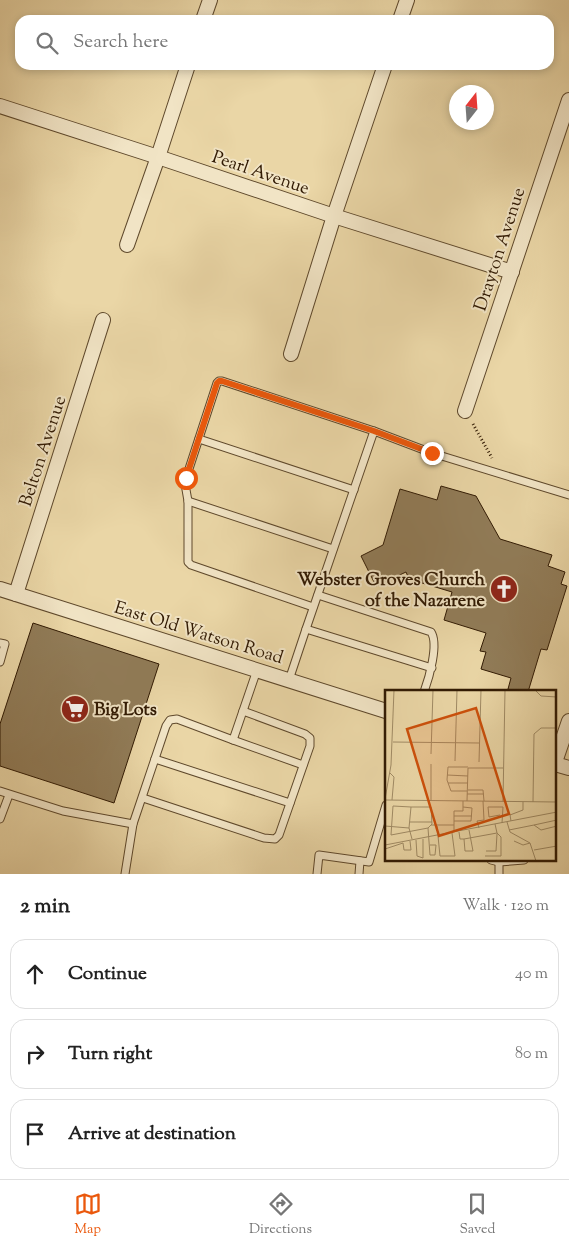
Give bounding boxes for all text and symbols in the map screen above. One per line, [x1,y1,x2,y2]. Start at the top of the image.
search box [15,15,554,70]
icon: search [33,29,61,57]
text: Search here [73,29,168,56]
north arrow [449,85,494,130]
street label: Pearl Avenue [208,145,313,203]
street label: Drayton Avenue [469,184,533,315]
street label: Belton Avenue [14,393,74,510]
route end [421,442,444,465]
route start [175,467,198,490]
place label: Webster Groves Church of the Nazarene [297,568,486,615]
church icon: Webster Groves Church of the Nazarene [489,574,519,604]
street label: East Old Watson Road [111,596,286,672]
inset map [385,690,556,862]
supermarket icon: Big Lots [60,694,90,724]
place label: Big Lots [94,698,157,724]
text: 2 min [20,892,70,922]
text: Walk · 120 m [463,895,549,918]
icon: ahead [21,960,49,988]
text: Continue [68,961,147,988]
text: 40 m [515,963,548,986]
icon: right [21,1040,49,1068]
text: Turn right [68,1041,152,1068]
text: 80 m [515,1043,548,1066]
icon: arrive [21,1120,49,1148]
text: Arrive at destination [68,1121,236,1148]
tab: Map [74,1190,102,1240]
tab: Directions [249,1190,312,1240]
tab: Saved [459,1190,495,1240]

